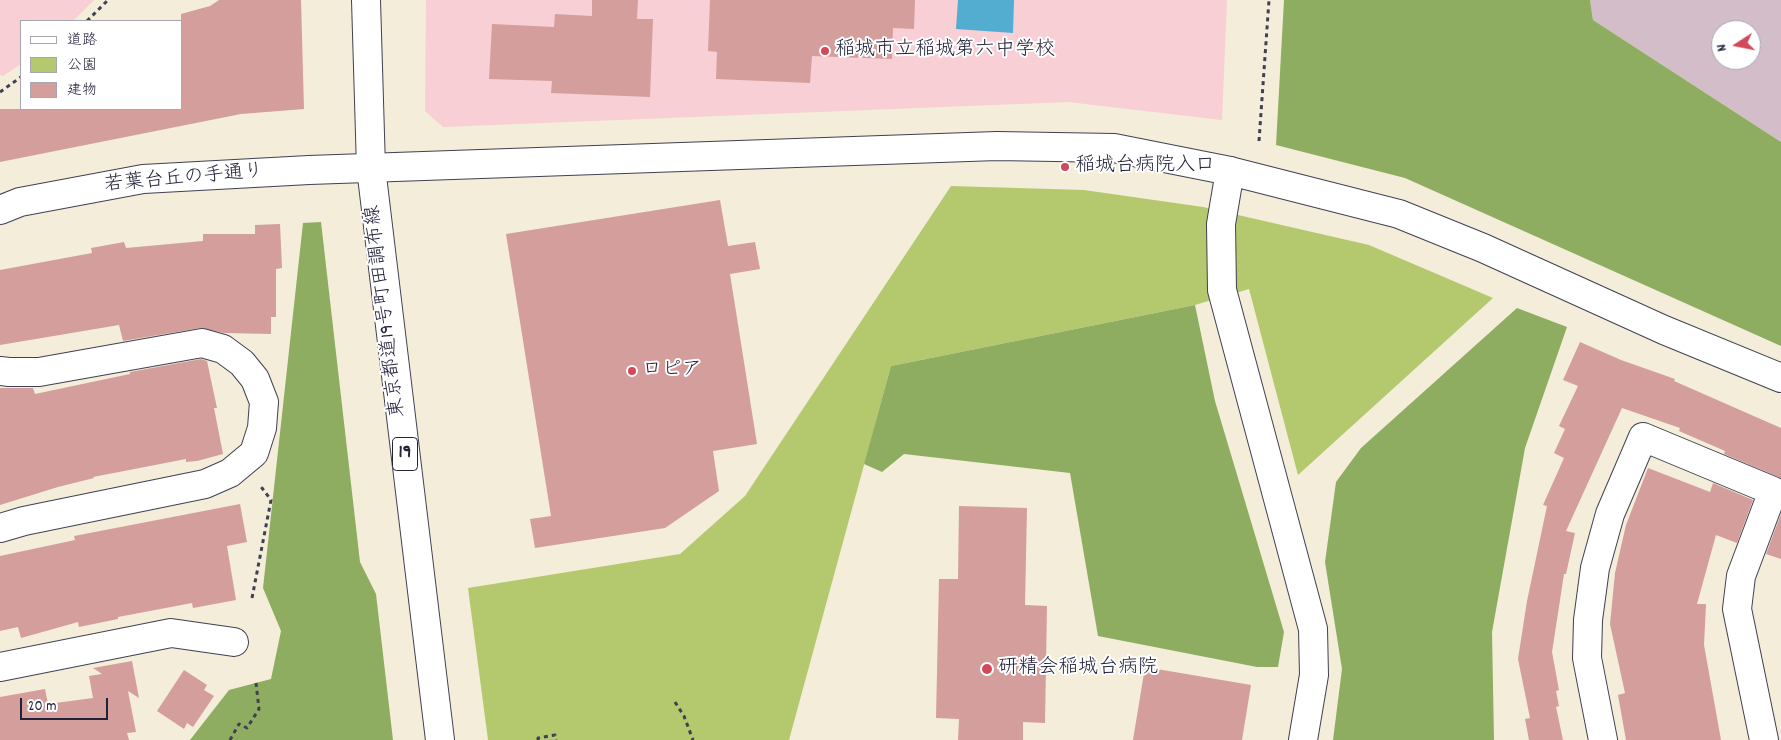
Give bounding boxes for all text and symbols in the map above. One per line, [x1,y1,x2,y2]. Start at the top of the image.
legend [20,20,182,110]
north arrow [1711,20,1761,70]
text: 道路 [67,30,97,52]
place label: 稲城市立稲城第六中学校 [835,39,1055,63]
text: N [1712,42,1733,53]
marker: 稲城市立稲城第六中学校 [819,45,831,57]
text: 公園 [67,55,97,77]
text: 建物 [67,80,97,102]
place label: 稲城台病院入口 [1075,155,1215,179]
street label: 若葉台丘の手通り [103,161,265,199]
marker: 稲城台病院入口 [1059,161,1071,173]
street label: 東京都道19号町田調布線 [362,204,412,418]
place label: ロピア [642,359,702,383]
marker: ロピア [626,365,638,377]
road number: 19 [392,438,418,470]
place label: 研精会稲城台病院 [998,657,1158,681]
marker: 研精会稲城台病院 [980,662,994,676]
scale bar [22,688,110,720]
text: 20 m [28,696,56,718]

